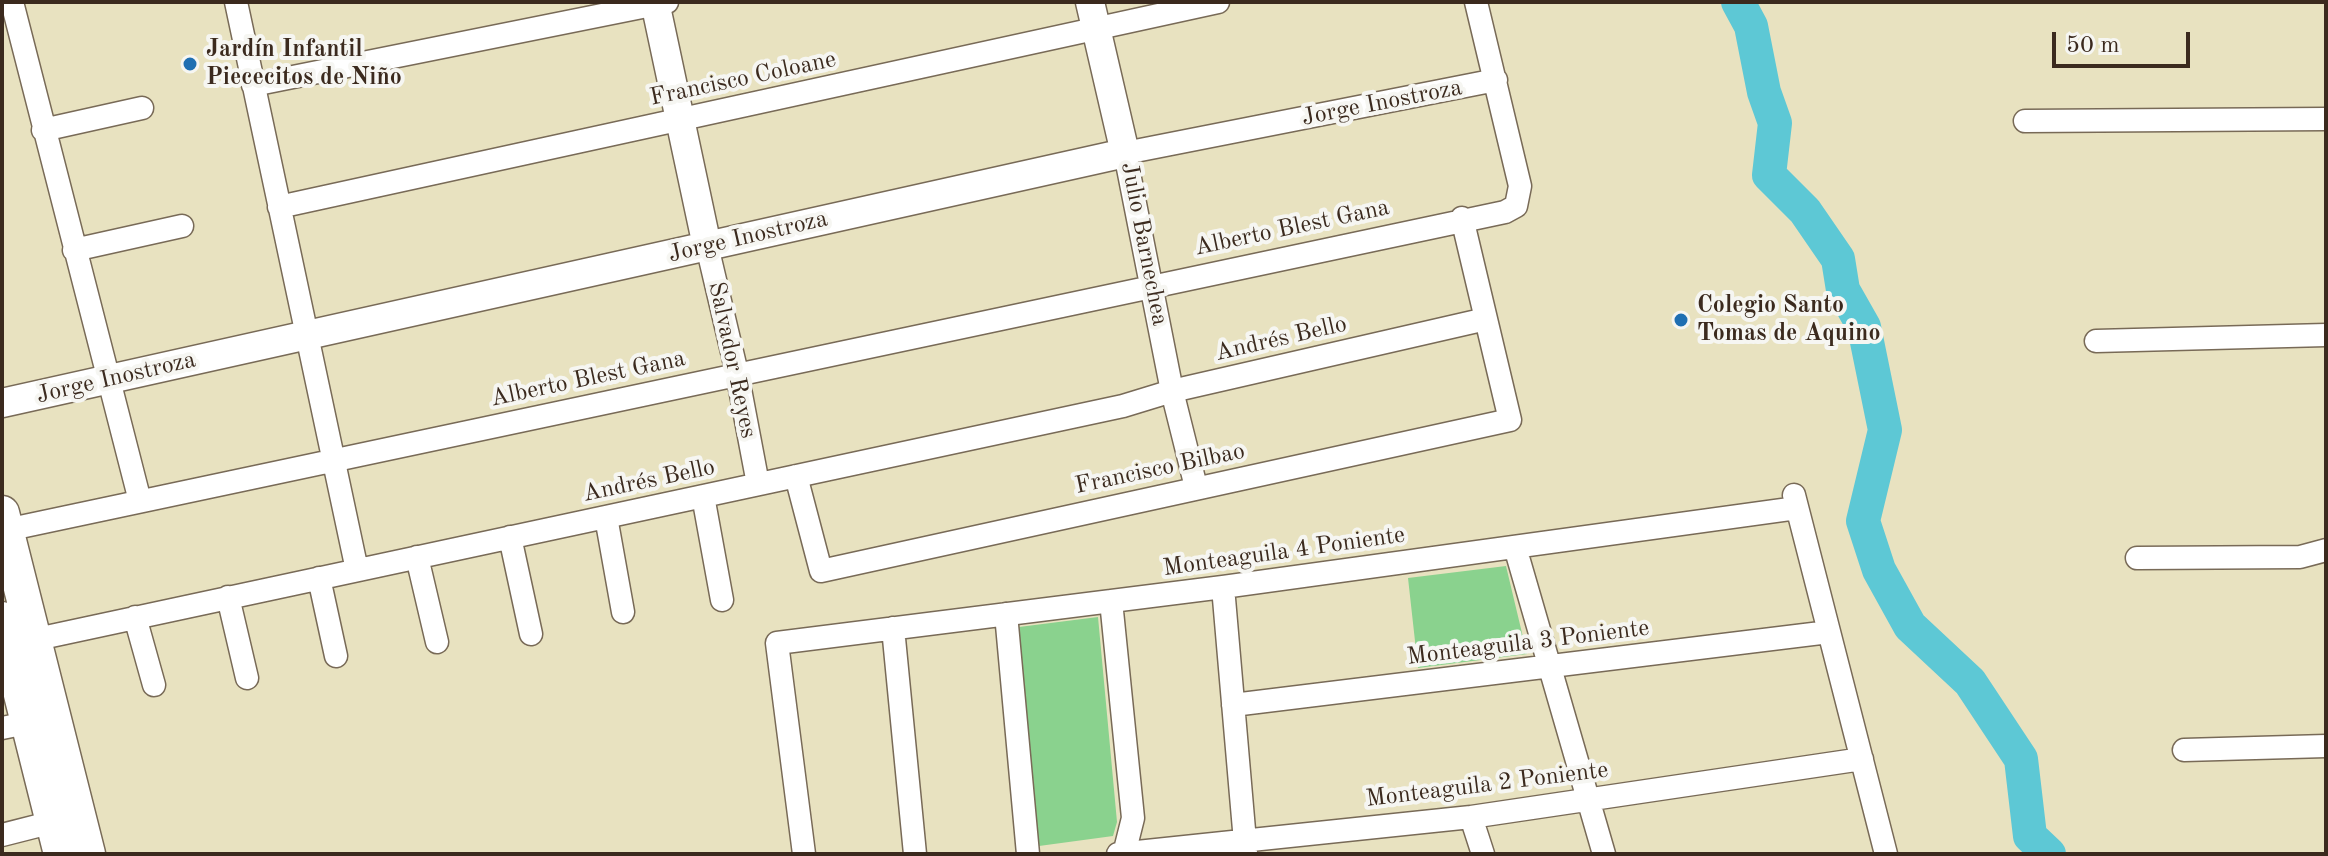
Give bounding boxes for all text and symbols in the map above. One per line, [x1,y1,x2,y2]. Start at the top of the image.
scale bar [2056,16,2194,66]
text: 50 m [2066,34,2120,58]
place label: Jardín Infantil Piececitos de Niño [206,36,402,92]
street label: Francisco Coloane [647,45,839,113]
marker: Jardín Infantil Piececitos de Niño [181,55,199,73]
street label: Jorge Inostroza [1299,73,1465,133]
street label: Julio Barnechea [1114,160,1174,328]
street label: Alberto Blest Gana [1192,193,1392,263]
street label: Jorge Inostroza [665,205,831,269]
street label: Salvador Reyes [701,279,763,441]
place label: Colegio Santo Tomas de Aquino [1697,292,1881,348]
street label: Andrés Bello [1212,310,1350,368]
marker: Colegio Santo Tomas de Aquino [1672,311,1690,329]
street label: Alberto Blest Gana [488,344,688,414]
street label: Jorge Inostroza [33,346,199,410]
street label: Francisco Bilbao [1072,437,1248,501]
street label: Andrés Bello [580,453,718,509]
street label: Monteaguila 4 Poniente [1161,521,1407,583]
street label: Monteaguila 3 Poniente [1405,614,1651,672]
street label: Monteaguila 2 Poniente [1364,756,1610,814]

